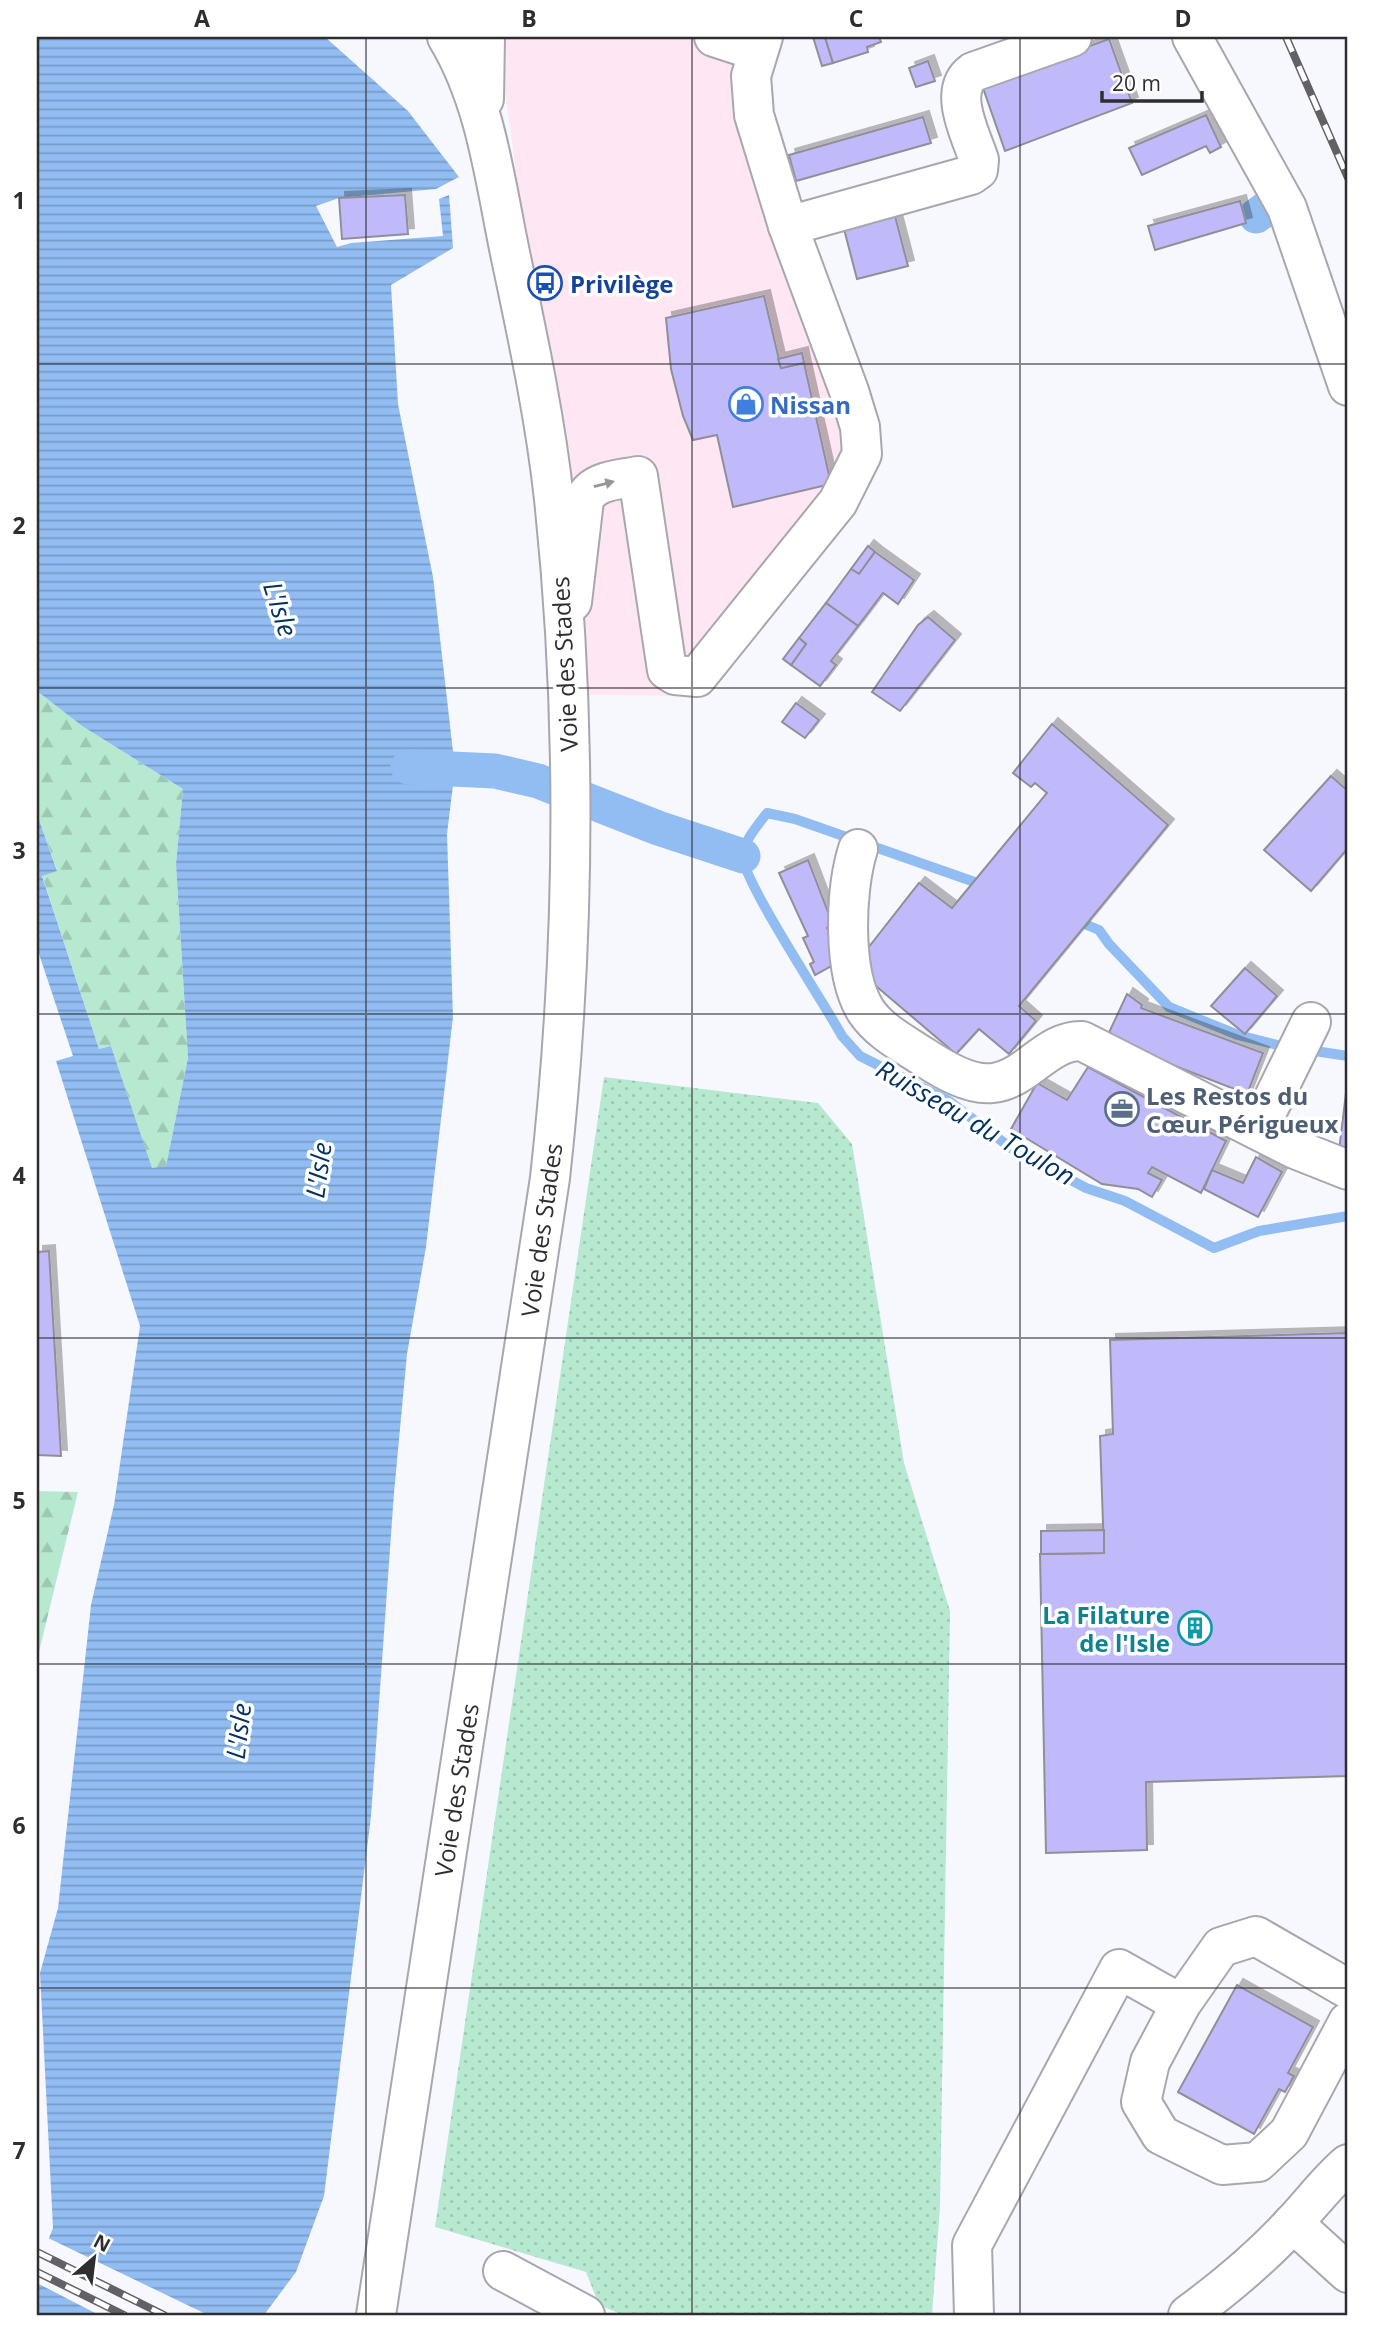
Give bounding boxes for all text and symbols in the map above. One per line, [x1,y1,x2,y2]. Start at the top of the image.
text: A [194,2,210,34]
text: B [521,2,537,34]
text: C [849,2,863,34]
text: D [1174,2,1192,34]
scale bar [1102,60,1201,104]
text: 20 m [1112,69,1161,97]
text: 1 [12,184,26,216]
bus stop icon: Privilège [526,264,564,302]
place label: Privilège [570,267,674,300]
shop icon: Nissan [727,385,765,423]
place label: Nissan [770,388,851,421]
one-way arrow [593,478,615,489]
text: 2 [12,509,26,541]
street label: Voie des Stades [543,576,585,752]
water label: L'Isle [255,577,307,641]
text: 3 [12,834,26,866]
water label: Ruisseau du Toulon [870,1050,1082,1194]
place label: Les Restos du Cœur Périgueux [1146,1079,1338,1140]
office icon: Les Restos du Cœur Périgueux [1103,1090,1141,1128]
water label: L'Isle [296,1140,340,1200]
street label: Voie des Stades [512,1141,570,1319]
text: 4 [12,1159,26,1191]
text: 5 [12,1484,26,1516]
place label: La Filature de l'Isle [1042,1598,1170,1659]
building icon: La Filature de l'Isle [1176,1609,1214,1647]
water label: L'Isle [217,1701,259,1761]
street label: Voie des Stades [426,1701,486,1879]
text: 6 [12,1809,26,1841]
text: 7 [12,2134,26,2166]
north arrow [60,2222,130,2292]
text: N [89,2228,115,2258]

